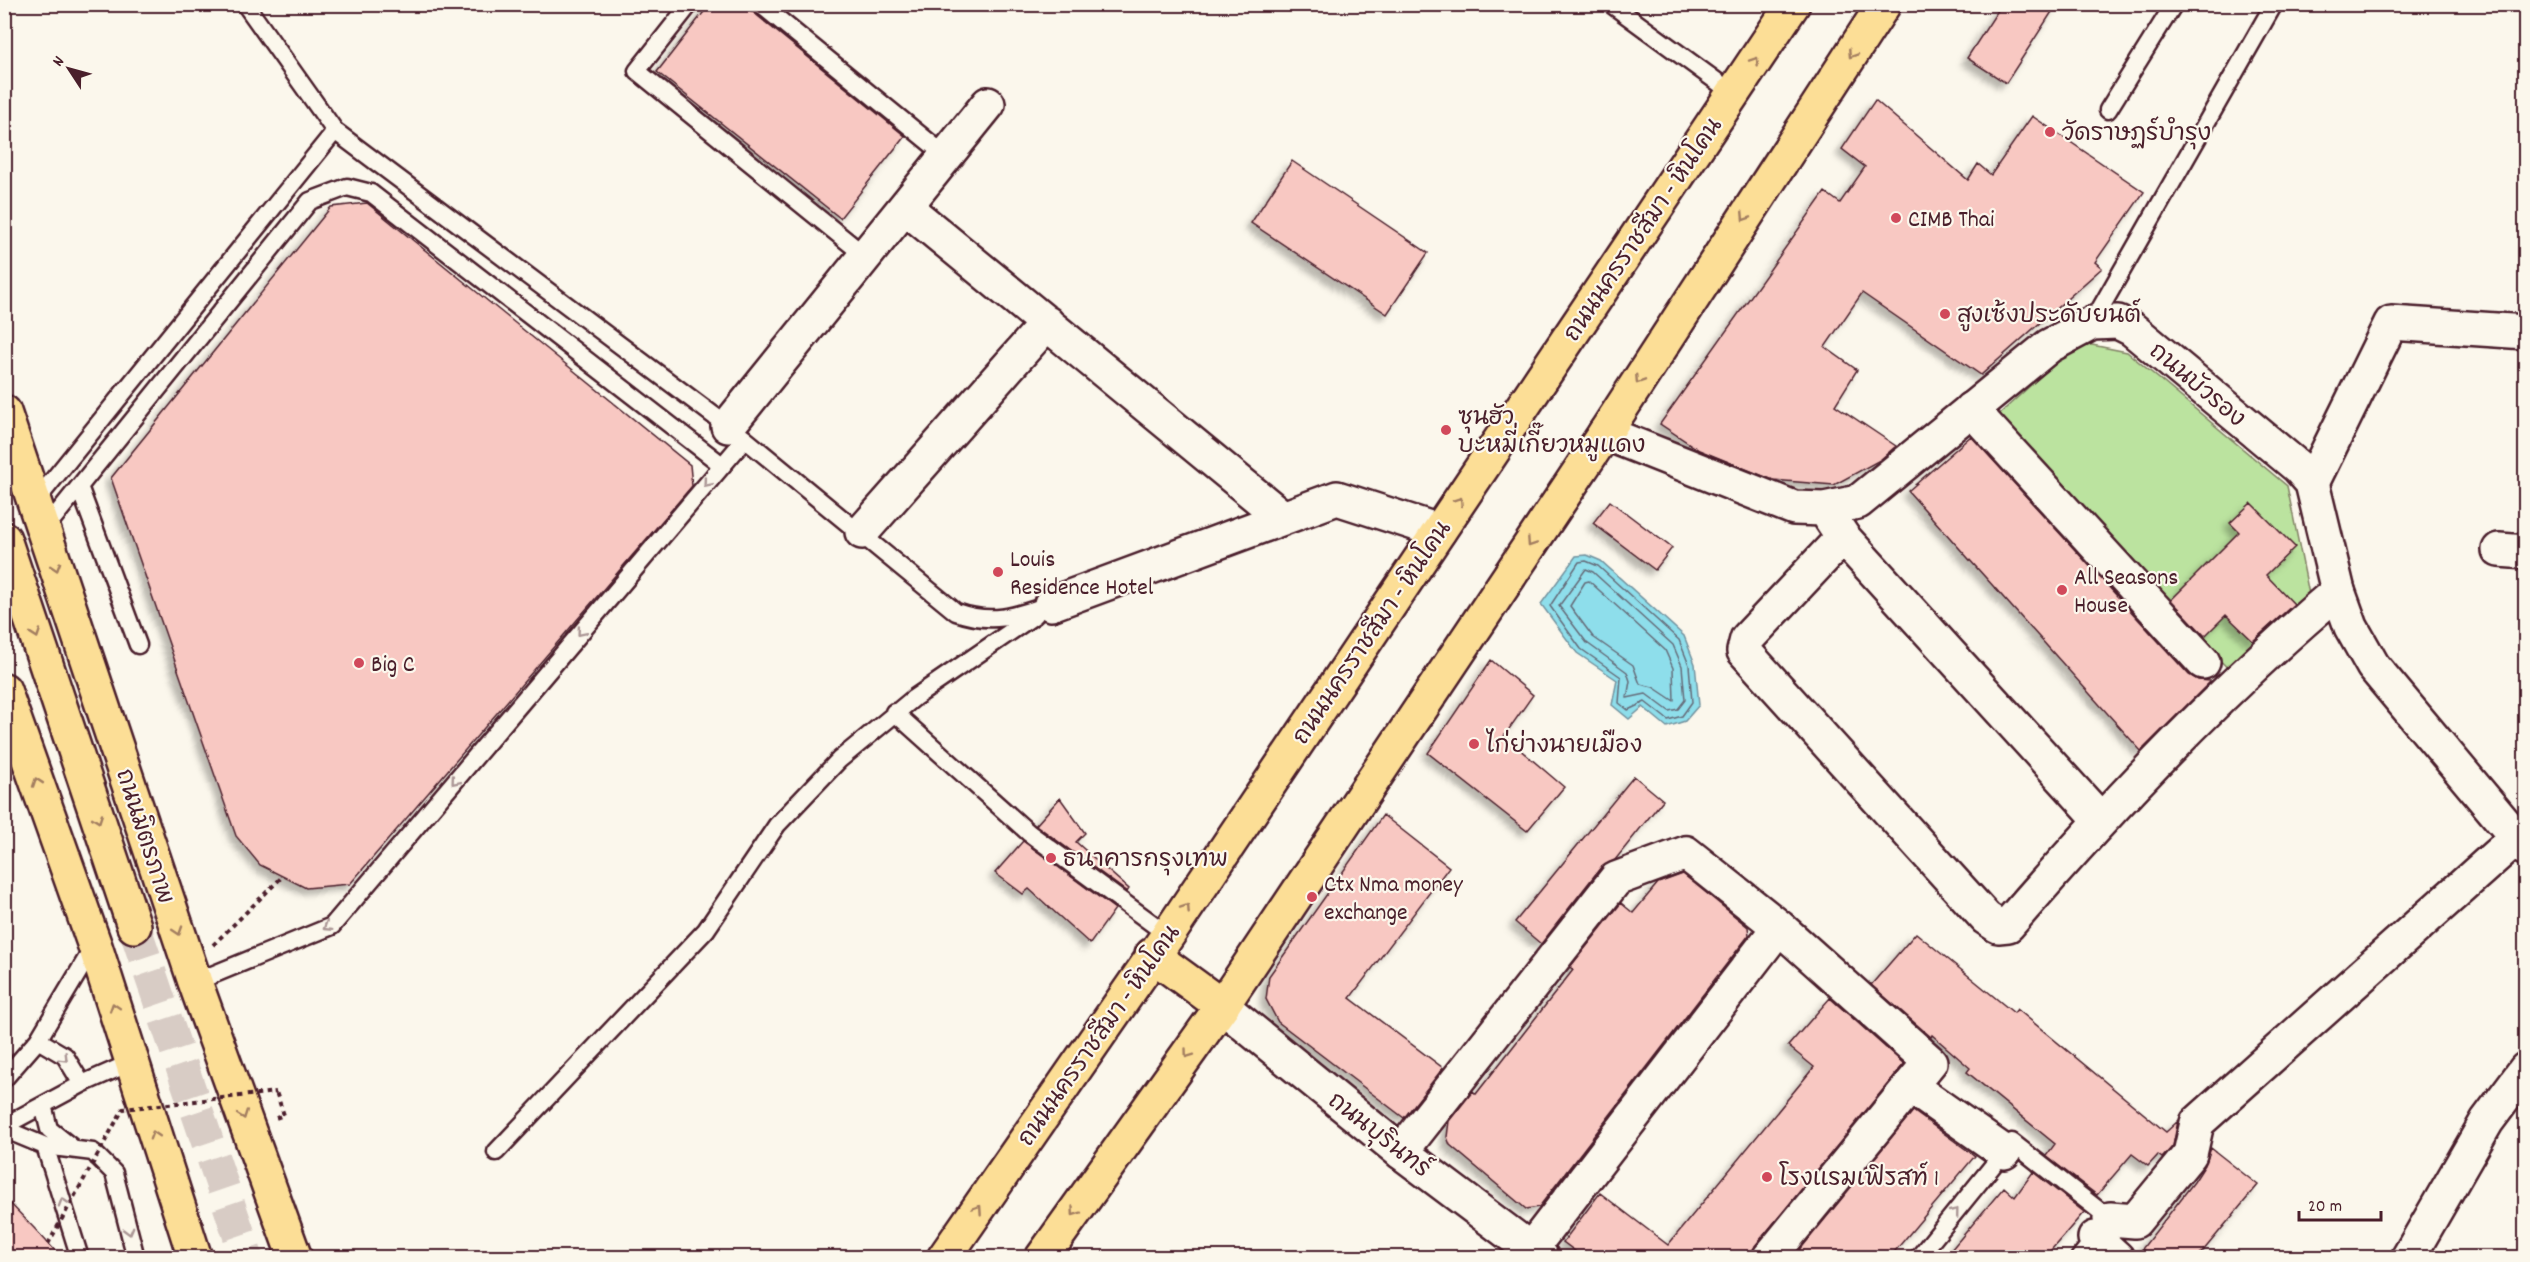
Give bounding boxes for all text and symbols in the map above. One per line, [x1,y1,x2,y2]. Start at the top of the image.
north arrow [39,39,99,99]
one-way arrow [1848,47,1859,58]
text: N [47,52,71,72]
one-way arrow [1748,57,1760,67]
street label: ถนนนครราชสีมา - หินโคน [1555,111,1732,349]
place label: วัดราษฏร์บำรุง [2062,116,2211,152]
marker: วัดราษฏร์บำรุง [2043,125,2057,139]
place label: CIMB Thai [1908,204,1994,238]
one-way arrow [1741,211,1753,221]
marker: CIMB Thai [1889,211,1903,225]
place label: สูงเซ้งประดับยนต์ [1957,298,2141,334]
marker: สูงเซ้งประดับยนต์ [1938,307,1952,321]
street label: ถนนบัวรอง [2140,336,2252,437]
one-way arrow [1635,373,1646,384]
place label: ซุนฮัว บะหมี่เกี๊ยวหมูแดง [1458,402,1645,464]
marker: ซุนฮัว บะหมี่เกี๊ยวหมูแดง [1439,423,1453,437]
one-way arrow [703,476,714,487]
one-way arrow [1451,497,1462,508]
street label: ถนนนครราชสีมา - หินโคน [1284,514,1461,752]
one-way arrow [1527,536,1538,547]
place label: Louis Residence Hotel [1010,544,1154,606]
one-way arrow [49,561,62,572]
place label: All Seasons House [2074,562,2178,624]
marker: Louis Residence Hotel [991,565,1005,579]
marker: All Seasons House [2055,583,2069,597]
one-way arrow [577,625,588,636]
one-way arrow [29,628,42,639]
place label: Big C [371,649,415,683]
marker: Big C [352,656,366,670]
place label: ไก่ย่างนายเมือง [1485,728,1642,764]
marker: ไก่ย่างนายเมือง [1467,737,1481,751]
street label: ถนนมิตรภาพ [105,765,181,909]
one-way arrow [451,774,462,785]
one-way arrow [32,778,45,788]
one-way arrow [91,813,104,824]
place label: ธนาคารกรุงเทพ [1063,844,1228,878]
marker: ธนาคารกรุงเทพ [1044,851,1058,865]
place label: Ctx Nma money exchange [1324,869,1464,931]
marker: Ctx Nma money exchange [1305,890,1319,904]
one-way arrow [1179,903,1190,914]
street label: ถนนนครราชสีมา - หินโคน [1009,918,1190,1154]
one-way arrow [323,920,333,932]
one-way arrow [171,925,183,936]
one-way arrow [109,1002,122,1013]
one-way arrow [1184,1047,1195,1058]
one-way arrow [57,1051,67,1062]
street label: ถนนบุรินทร์ [1320,1084,1438,1187]
one-way arrow [236,1109,248,1120]
one-way arrow [149,1130,161,1141]
place label: โรงแรมเฟิรสท์ 1 [1779,1161,1939,1197]
marker: โรงแรมเฟิรสท์ 1 [1760,1170,1774,1184]
scale bar [2299,1184,2382,1222]
text: 20 m [2308,1195,2342,1220]
one-way arrow [58,1197,70,1208]
one-way arrow [970,1205,981,1216]
one-way arrow [1071,1206,1082,1217]
one-way arrow [1948,1208,1959,1219]
one-way arrow [121,1225,134,1235]

